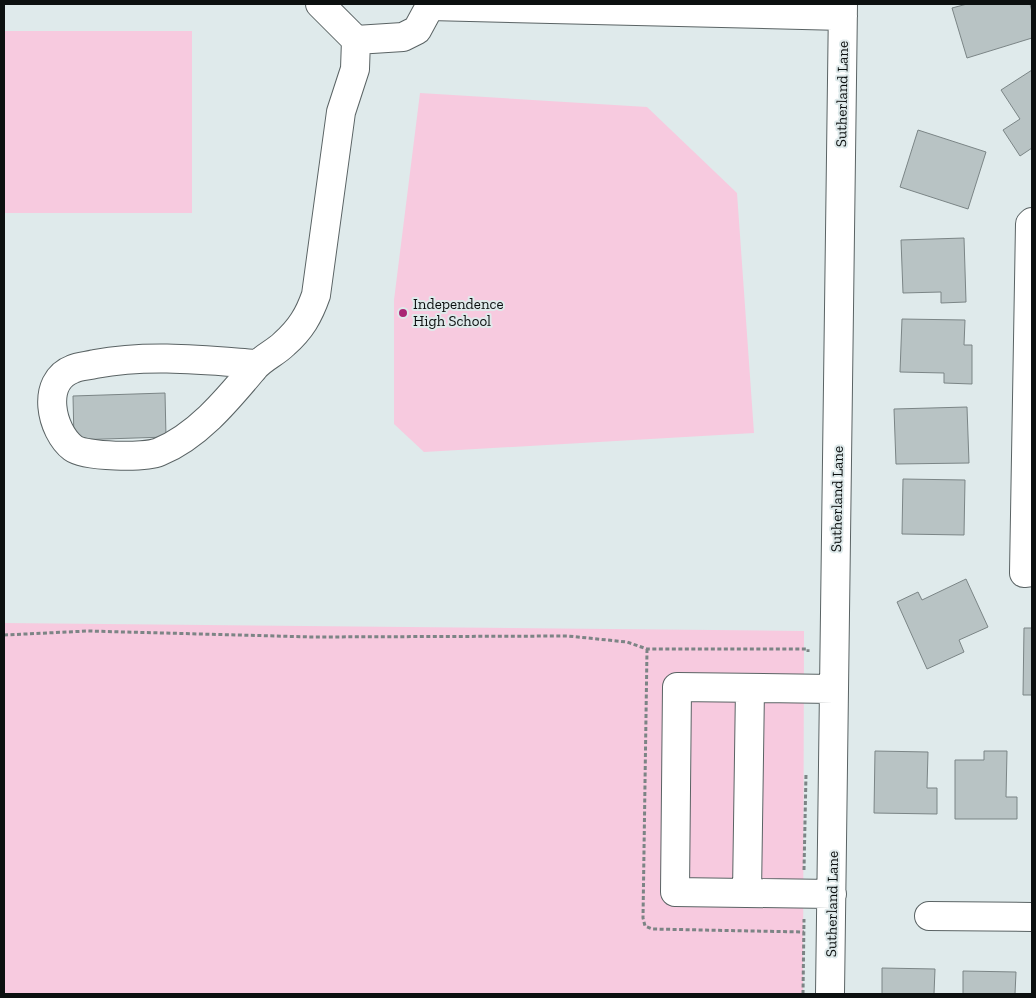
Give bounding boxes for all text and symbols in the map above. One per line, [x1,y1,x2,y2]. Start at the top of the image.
street label: Sutherland Lane [832,41,852,147]
place label: Independence High School [413,295,503,330]
marker: Independence High School [397,307,409,319]
street label: Sutherland Lane [827,446,847,552]
street label: Sutherland Lane [822,851,842,957]

